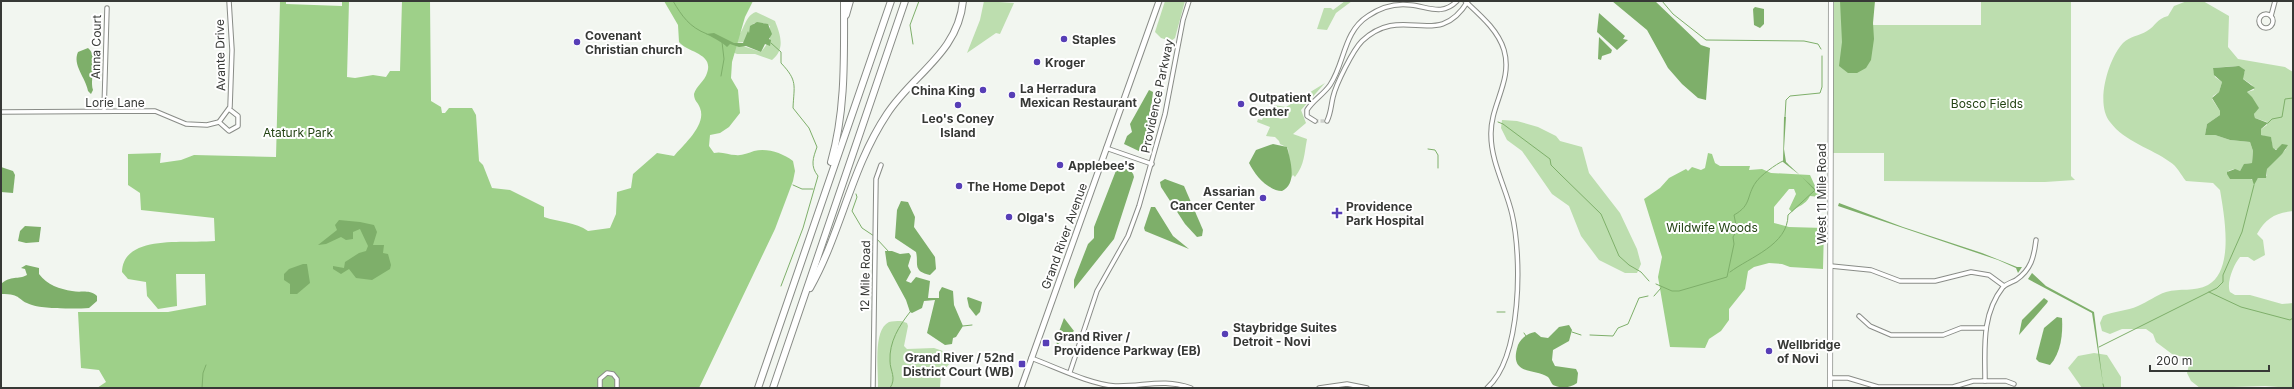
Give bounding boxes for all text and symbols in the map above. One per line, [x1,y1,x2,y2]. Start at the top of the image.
street label: Anna Court [88,15,104,79]
street label: Avante Drive [212,19,228,91]
place label: Covenant Christian church [585,28,682,57]
place label: Staples [1072,32,1116,47]
marker: Staples [1059,34,1069,44]
marker: Covenant Christian church [572,37,582,47]
street label: Providence Parkway [1138,37,1176,154]
place label: Kroger [1045,55,1085,70]
marker: Kroger [1032,57,1042,67]
place label: La Herradura Mexican Restaurant [1020,81,1137,110]
place label: China King [911,83,975,98]
marker: China King [978,85,988,95]
marker: La Herradura Mexican Restaurant [1007,90,1017,100]
place label: Outpatient Center [1249,90,1312,119]
street label: Lorie Lane [85,95,145,110]
park label: Bosco Fields [1951,96,2023,111]
marker: Outpatient Center [1236,99,1246,109]
marker: Leo's Coney Island [953,100,963,110]
place label: Leo's Coney Island [922,111,995,140]
park label: Ataturk Park [263,125,333,140]
street label: West 11 Mile Road [1814,144,1829,244]
place label: Applebee's [1068,158,1135,173]
marker: Applebee's [1055,160,1065,170]
place label: The Home Depot [967,179,1065,194]
marker: The Home Depot [954,181,964,191]
street label: Grand River Avenue [1038,181,1090,291]
place label: Assarian Cancer Center [1170,184,1255,213]
marker: Assarian Cancer Center [1258,193,1268,203]
place label: Providence Park Hospital [1346,199,1424,228]
marker: Providence Park Hospital [1331,207,1343,219]
place label: Olga's [1017,210,1055,225]
marker: Olga's [1004,212,1014,222]
park label: Wildwife Woods [1666,220,1758,235]
street label: 12 Mile Road [857,240,873,312]
place label: Staybridge Suites Detroit - Novi [1233,320,1337,349]
place label: Grand River / Providence Parkway (EB) [1054,329,1201,358]
marker: Staybridge Suites Detroit - Novi [1220,329,1230,339]
place label: Wellbridge of Novi [1777,337,1841,366]
marker: Grand River / Providence Parkway (EB) [1041,338,1051,348]
marker: Wellbridge of Novi [1764,346,1774,356]
scale bar [2150,347,2269,373]
place label: Grand River / 52nd District Court (WB) [903,350,1014,379]
text: 200 m [2156,353,2192,368]
marker: Grand River / 52nd District Court (WB) [1017,359,1027,369]

